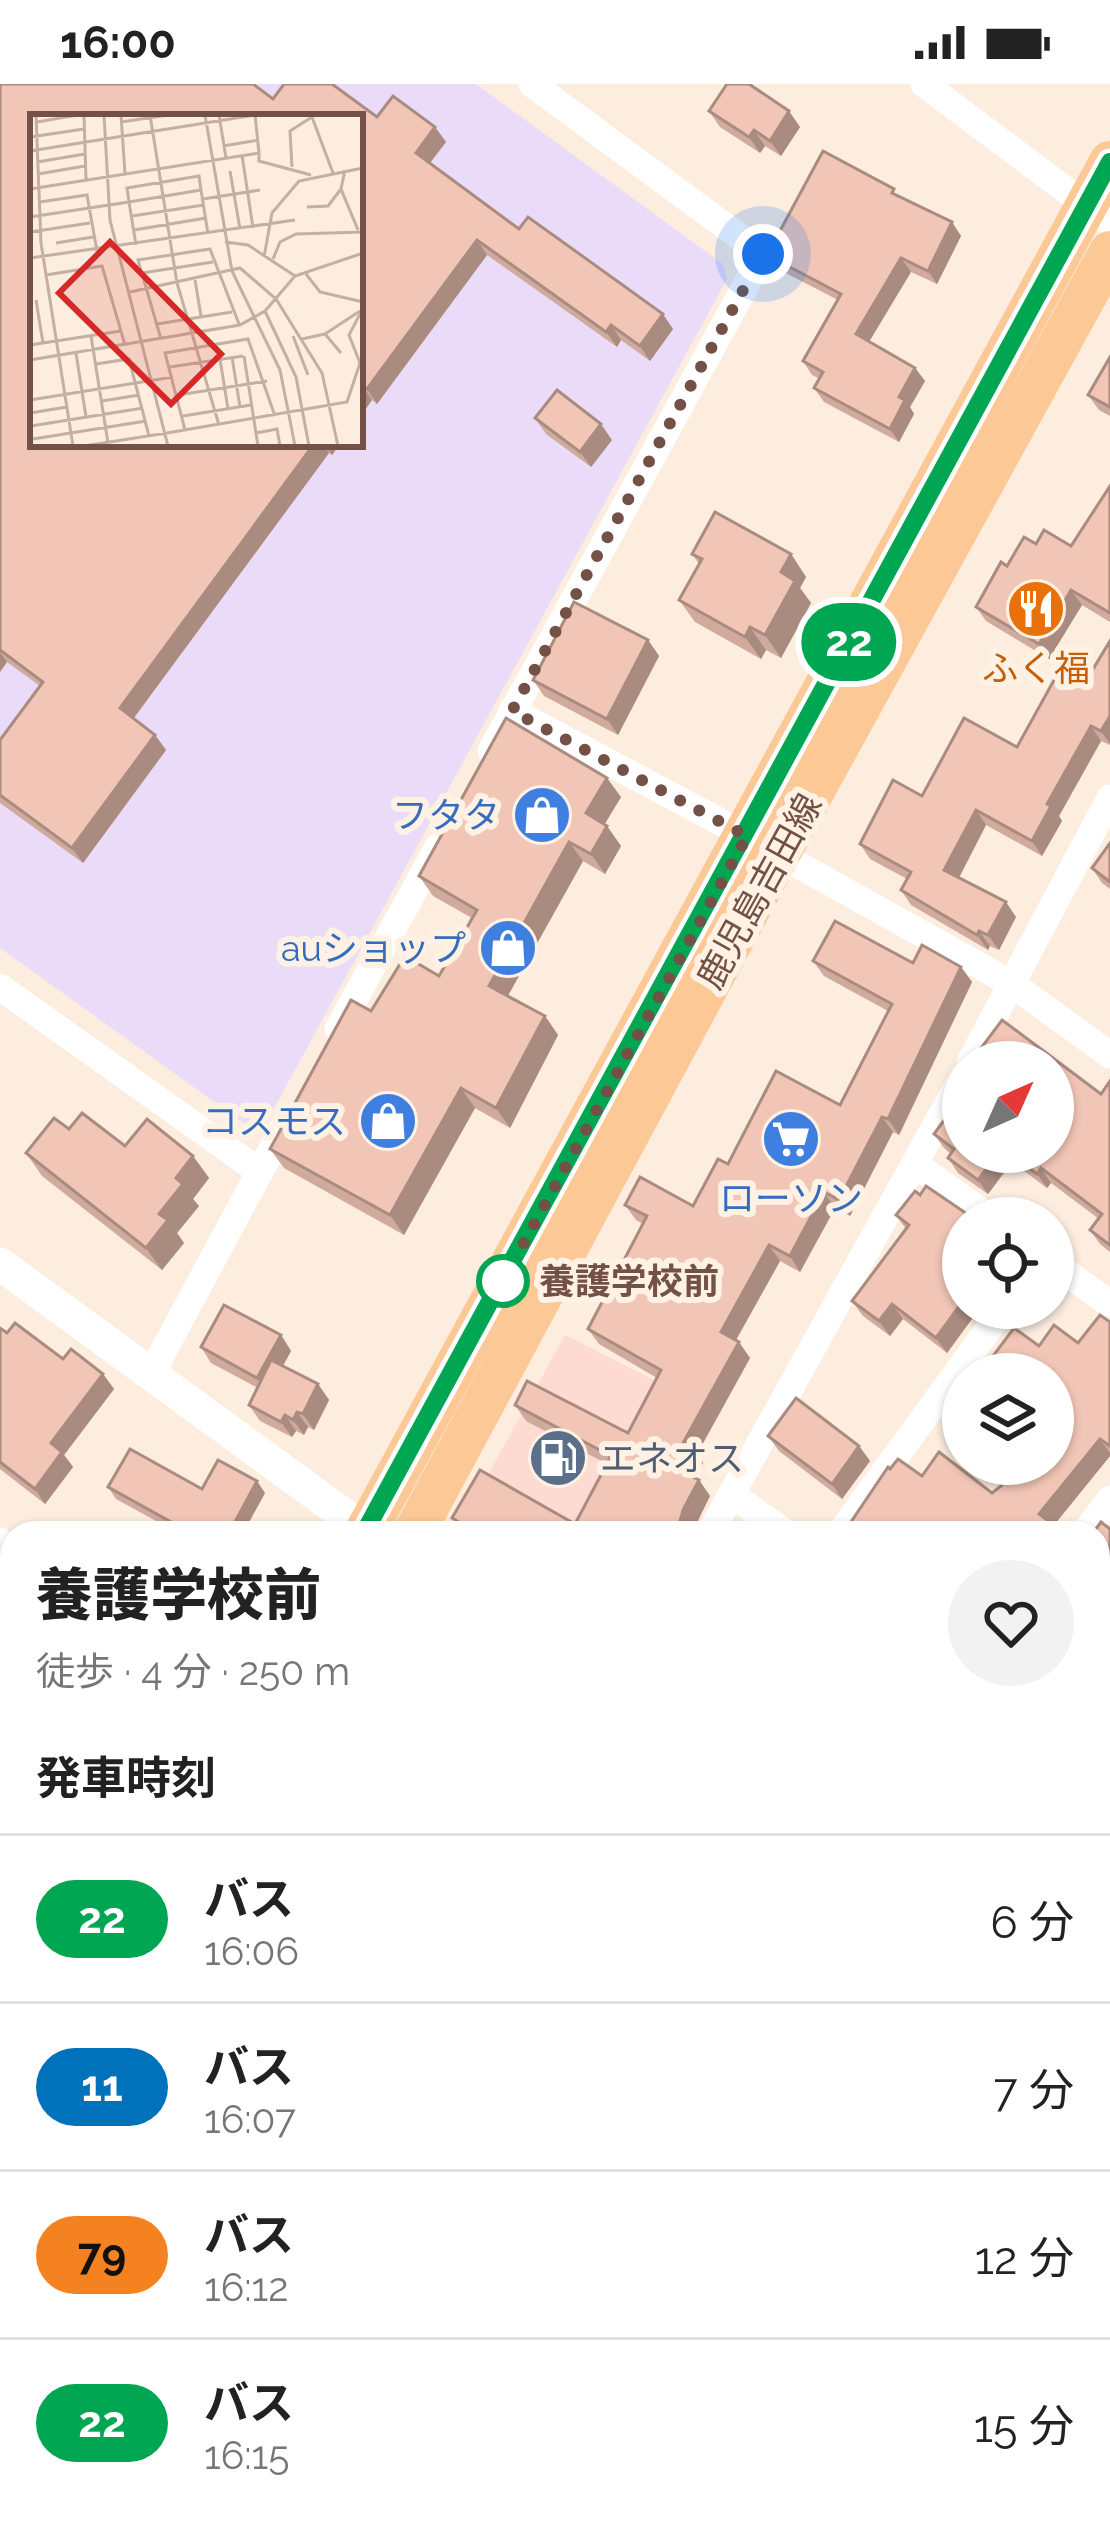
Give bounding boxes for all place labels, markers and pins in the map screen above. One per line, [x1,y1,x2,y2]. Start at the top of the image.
restaurant icon: ふく福 [1005,578,1067,640]
place label: ふく福 [982,647,1090,689]
shop icon: フタタ [511,784,573,846]
place label: フタタ [392,794,500,836]
shop icon: auショップ [477,917,539,979]
place label: auショップ [281,927,466,969]
shop icon: コスモス [357,1090,419,1152]
place label: コスモス [202,1100,346,1142]
supermarket icon: ローソン [760,1108,822,1170]
place label: ローソン [719,1177,863,1219]
marker: 養護学校前 [478,1256,528,1306]
place label: 養護学校前 [539,1260,719,1302]
fuel station icon: エネオス [527,1427,589,1489]
place label: エネオス [600,1437,744,1479]

